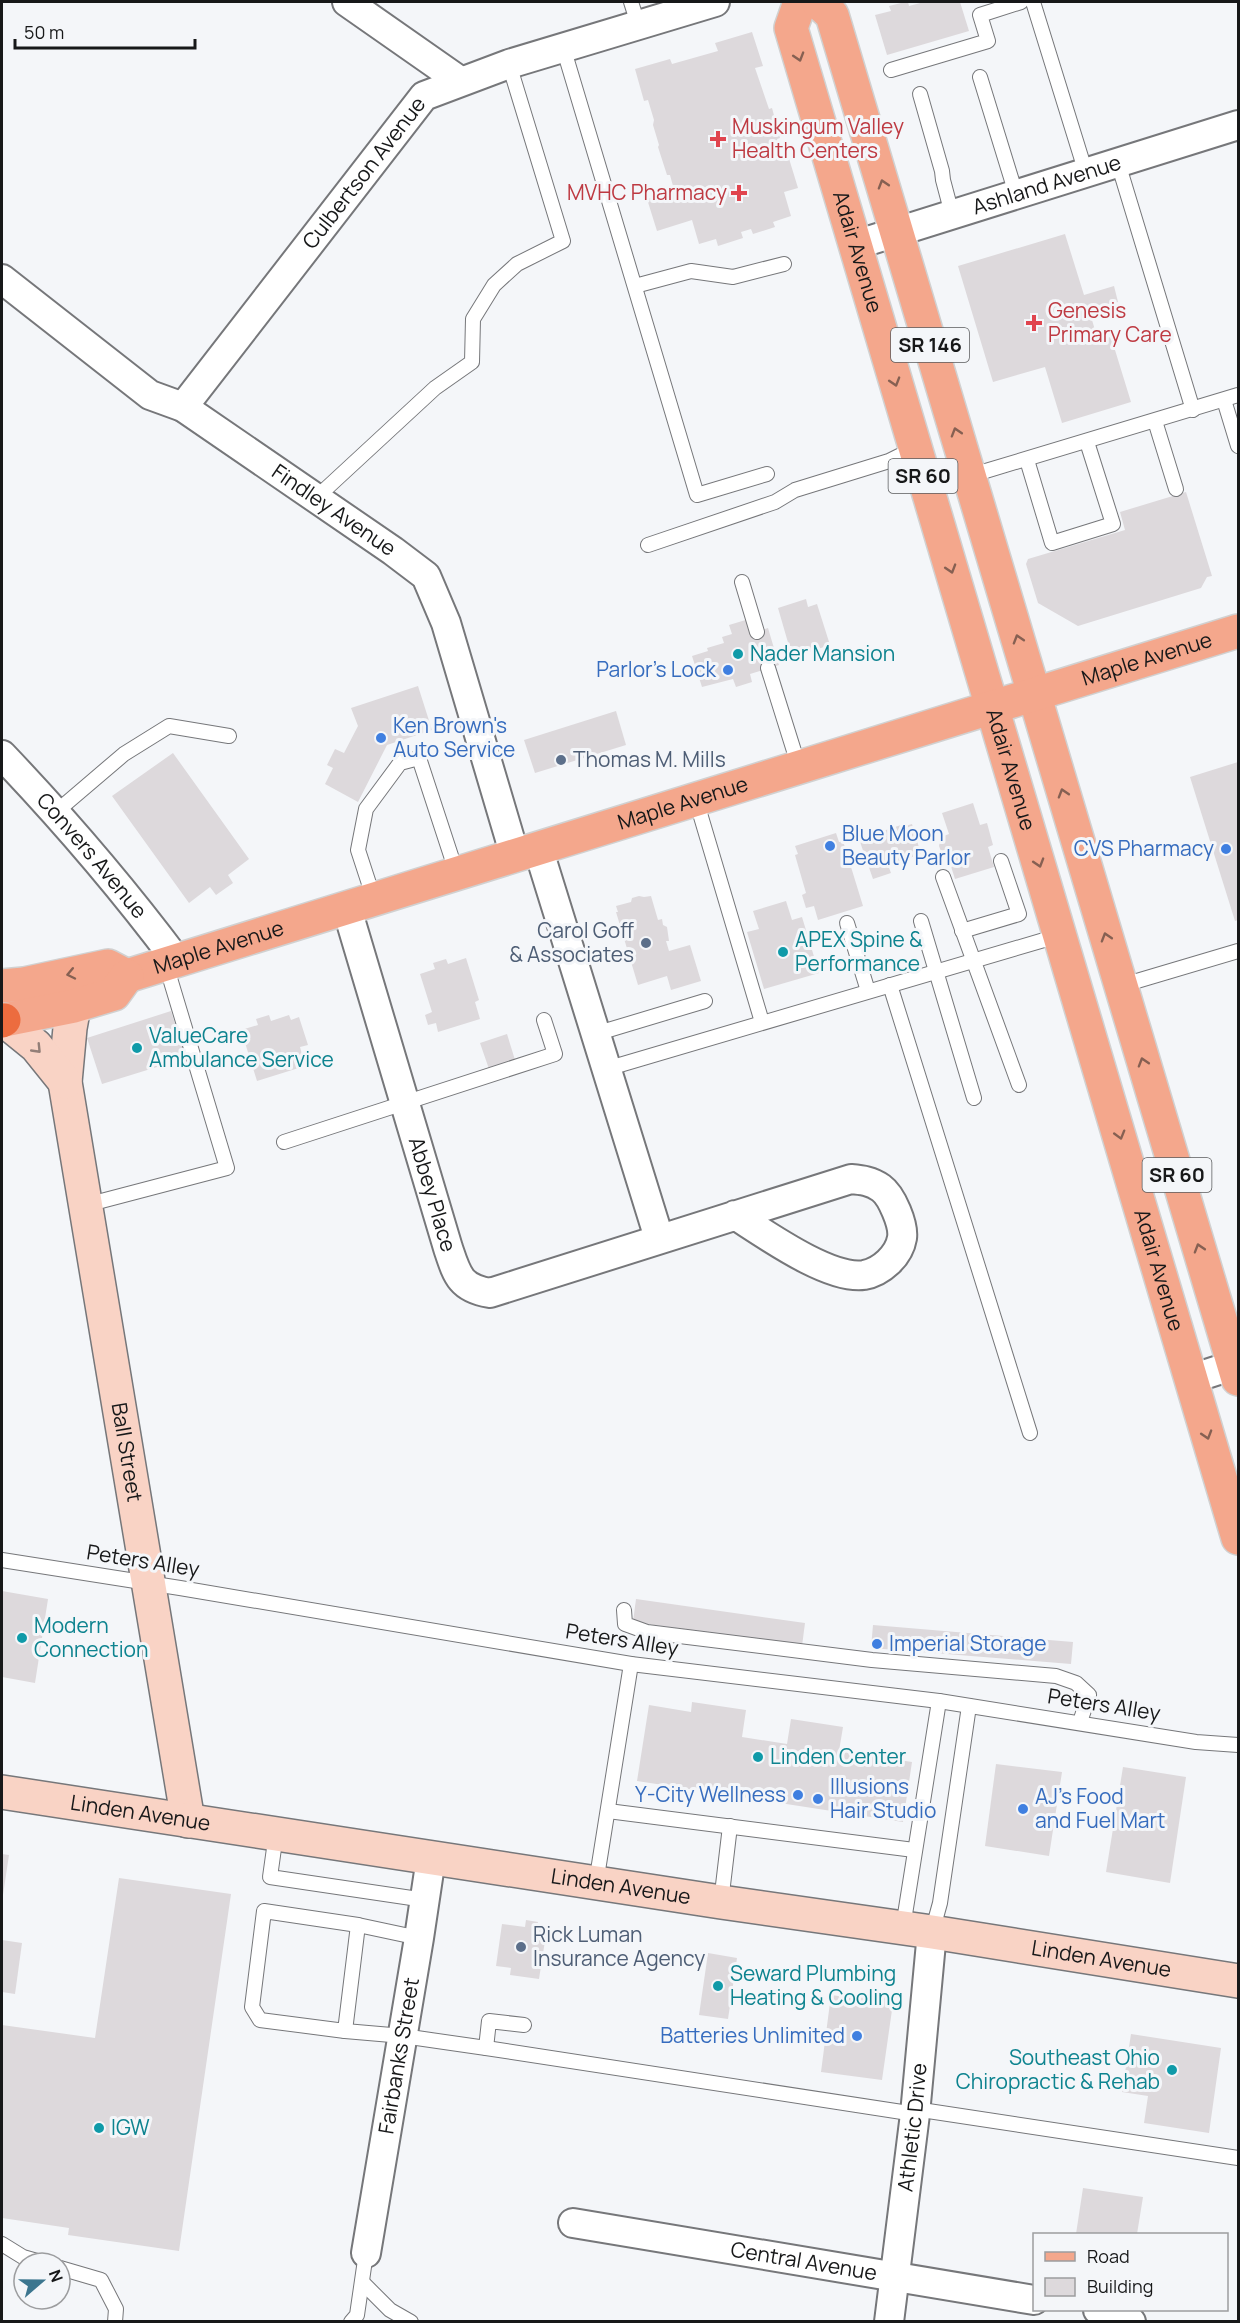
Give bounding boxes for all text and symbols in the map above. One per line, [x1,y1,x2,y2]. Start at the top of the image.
scale bar [15,12,195,50]
text: 50 m [24,20,64,44]
one-way arrow [792,51,804,62]
street label: Culbertson Avenue [296,91,431,254]
place label: Muskingum Valley Health Centers [732,112,904,164]
marker: Muskingum Valley Health Centers [709,130,727,148]
street label: Ashland Avenue [969,148,1124,220]
place label: MVHC Pharmacy [567,178,727,206]
one-way arrow [878,179,890,190]
marker: MVHC Pharmacy [732,186,746,200]
street label: Adair Avenue [827,187,890,316]
place label: Genesis Primary Care [1048,296,1172,348]
marker: Genesis Primary Care [1025,314,1043,332]
road number: SR 146 [891,328,969,362]
one-way arrow [888,376,900,387]
one-way arrow [951,427,963,438]
street label: Findley Avenue [267,457,402,562]
road number: SR 60 [888,459,958,493]
one-way arrow [944,563,956,574]
street label: Maple Avenue [1078,625,1215,692]
one-way arrow [1013,634,1025,645]
place label: Nader Mansion [750,639,895,667]
marker: Nader Mansion [731,647,745,661]
place label: Parlor's Lock [596,655,717,683]
marker: Parlor's Lock [721,663,735,677]
street label: Adair Avenue [980,705,1043,834]
place label: Ken Brown's Auto Service [393,711,515,763]
marker: Ken Brown's Auto Service [374,731,388,745]
place label: Thomas M. Mills [573,745,726,773]
marker: Thomas M. Mills [554,753,568,767]
street label: Maple Avenue [614,769,751,836]
street label: Convers Avenue [31,786,154,924]
one-way arrow [1058,788,1070,799]
place label: Blue Moon Beauty Parlor [842,819,971,871]
place label: CVS Pharmacy [1074,834,1214,862]
marker: Blue Moon Beauty Parlor [823,839,837,853]
marker: CVS Pharmacy [1219,842,1233,856]
one-way arrow [1032,857,1044,868]
street label: Maple Avenue [150,913,287,980]
place label: Carol Goff & Associates [509,916,634,968]
place label: APEX Spine & Performance [795,925,923,977]
one-way arrow [1101,932,1113,943]
marker: Carol Goff & Associates [639,936,653,950]
marker: APEX Spine & Performance [776,945,790,959]
one-way arrow [67,967,77,980]
place label: ValueCare Ambulance Service [149,1021,334,1073]
marker: ValueCare Ambulance Service [130,1041,144,1055]
one-way arrow [30,1042,41,1052]
one-way arrow [1138,1057,1150,1068]
one-way arrow [1113,1129,1125,1140]
street label: Abbey Place [403,1134,463,1255]
road number: SR 60 [1142,1158,1212,1192]
street label: Adair Avenue [1128,1206,1191,1334]
one-way arrow [1194,1243,1206,1254]
street label: Ball Street [106,1400,150,1504]
one-way arrow [1200,1429,1212,1440]
street label: Peters Alley [85,1537,202,1583]
place label: Modern Connection [34,1611,148,1663]
street label: Peters Alley [564,1616,681,1662]
place label: Imperial Storage [889,1629,1047,1657]
marker: Modern Connection [15,1631,29,1645]
marker: Imperial Storage [870,1637,884,1651]
street label: Peters Alley [1046,1681,1163,1727]
place label: Linden Center [770,1742,907,1770]
marker: Linden Center [751,1750,765,1764]
place label: Illusions Hair Studio [830,1772,936,1824]
place label: Y-City Wellness [635,1780,786,1808]
place label: AJ's Food and Fuel Mart [1035,1782,1165,1834]
street label: Linden Avenue [69,1788,212,1837]
marker: Y-City Wellness [791,1788,805,1802]
marker: Illusions Hair Studio [811,1792,825,1806]
marker: AJ's Food and Fuel Mart [1016,1802,1030,1816]
street label: Linden Avenue [549,1861,693,1910]
place label: Rick Luman Insurance Agency [533,1920,705,1972]
street label: Linden Avenue [1030,1933,1173,1983]
marker: Rick Luman Insurance Agency [514,1940,528,1954]
place label: Seward Plumbing Heating & Cooling [730,1959,903,2011]
street label: Fairbanks Street [371,1975,425,2136]
marker: Seward Plumbing Heating & Cooling [711,1979,725,1993]
place label: Batteries Unlimited [660,2021,845,2049]
marker: Batteries Unlimited [850,2029,864,2043]
place label: Southeast Ohio Chiropractic & Rehab [956,2043,1160,2095]
street label: Athletic Drive [890,2062,933,2193]
marker: Southeast Ohio Chiropractic & Rehab [1165,2063,1179,2077]
place label: IGW [111,2113,150,2141]
marker: IGW [92,2121,106,2135]
legend [1033,2233,1228,2311]
street label: Central Avenue [729,2235,879,2287]
text: Road [1087,2244,1130,2268]
north arrow [12,2251,72,2311]
text: N [44,2267,68,2285]
text: Building [1087,2274,1153,2298]

